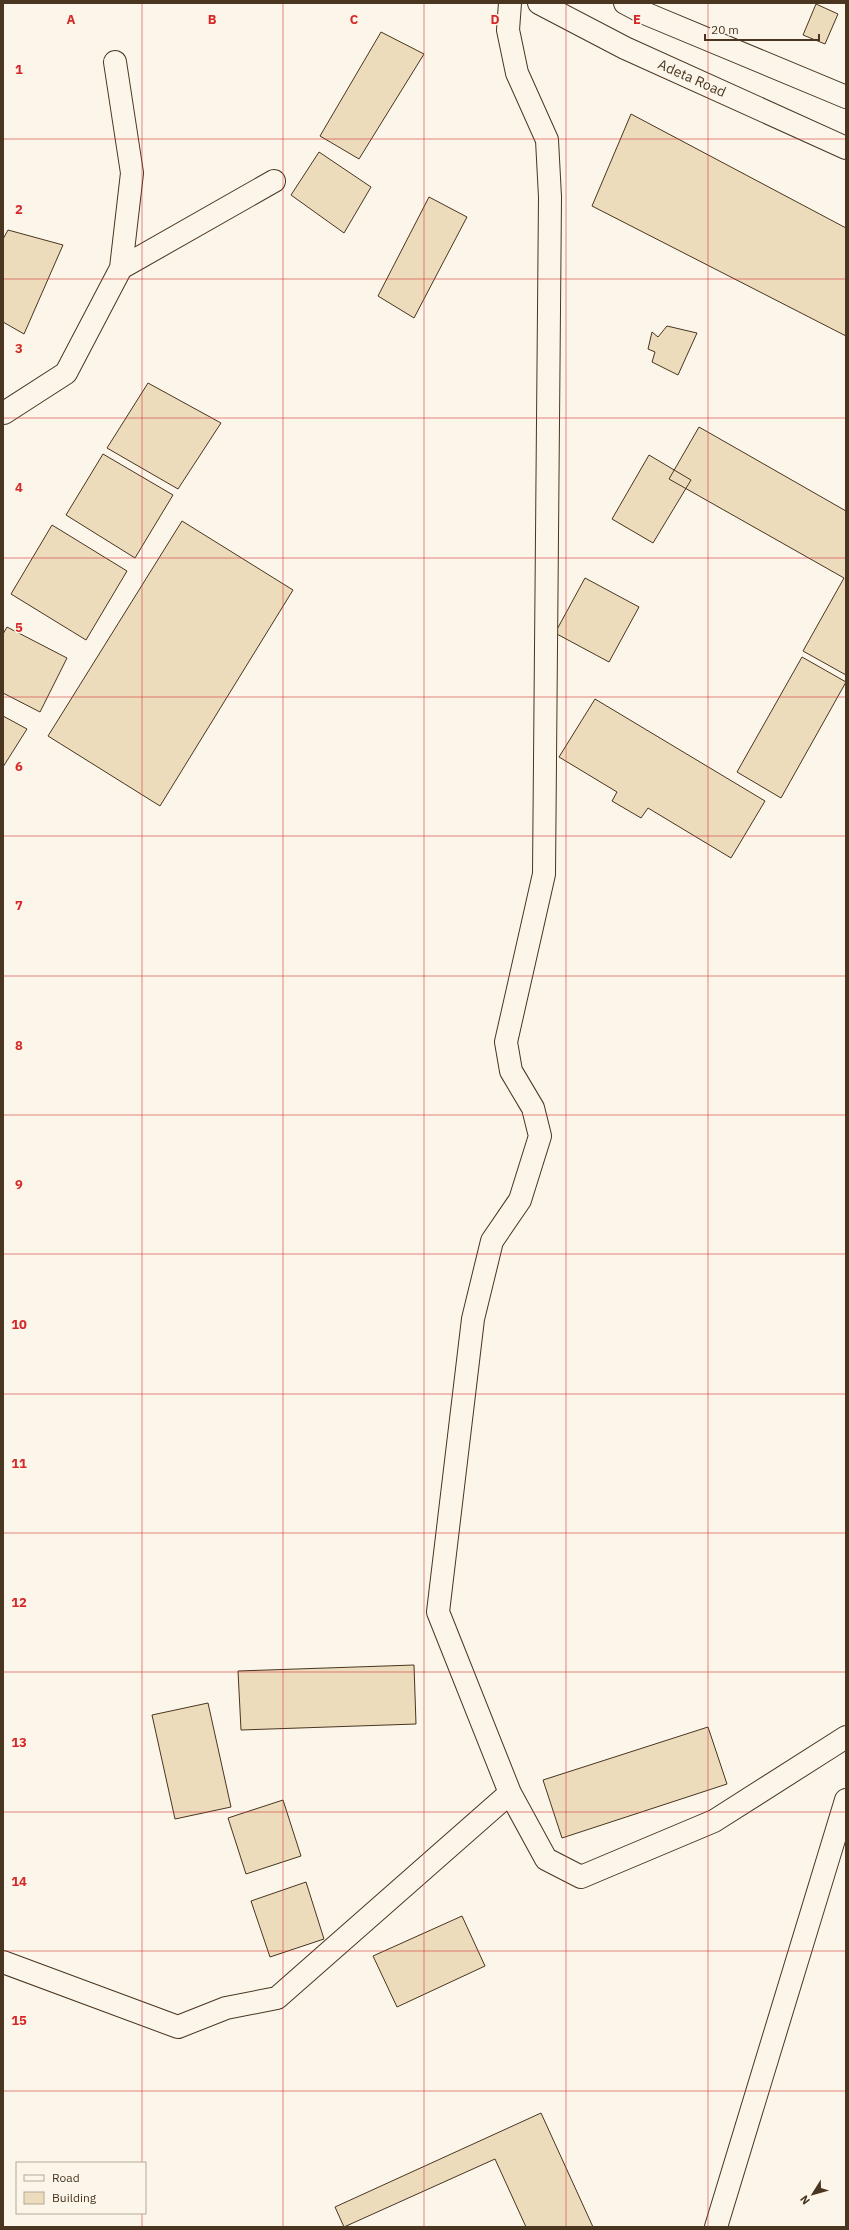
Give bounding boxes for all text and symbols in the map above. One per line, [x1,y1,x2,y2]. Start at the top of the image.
text: A [67,11,76,28]
text: B [208,11,217,28]
text: C [350,11,359,28]
text: D [490,11,500,28]
text: E [633,11,641,28]
scale bar [705,16,819,42]
text: 20 m [711,22,739,37]
street label: Adeta Road [655,55,729,101]
text: 1 [15,61,23,78]
text: 2 [15,201,23,218]
text: 3 [15,340,23,357]
text: 4 [15,479,23,496]
text: 5 [15,619,23,636]
text: 6 [15,758,23,775]
text: 7 [15,897,23,914]
text: 8 [15,1037,23,1054]
text: 9 [15,1176,23,1193]
text: 10 [11,1316,27,1333]
text: 11 [11,1455,27,1472]
text: 12 [11,1594,27,1611]
text: 13 [11,1734,27,1751]
text: 14 [11,1873,27,1890]
text: 15 [11,2012,27,2029]
legend [16,2162,146,2214]
text: Road [52,2170,80,2185]
north arrow [793,2174,833,2214]
text: Building [52,2190,97,2205]
text: N [797,2193,813,2207]

